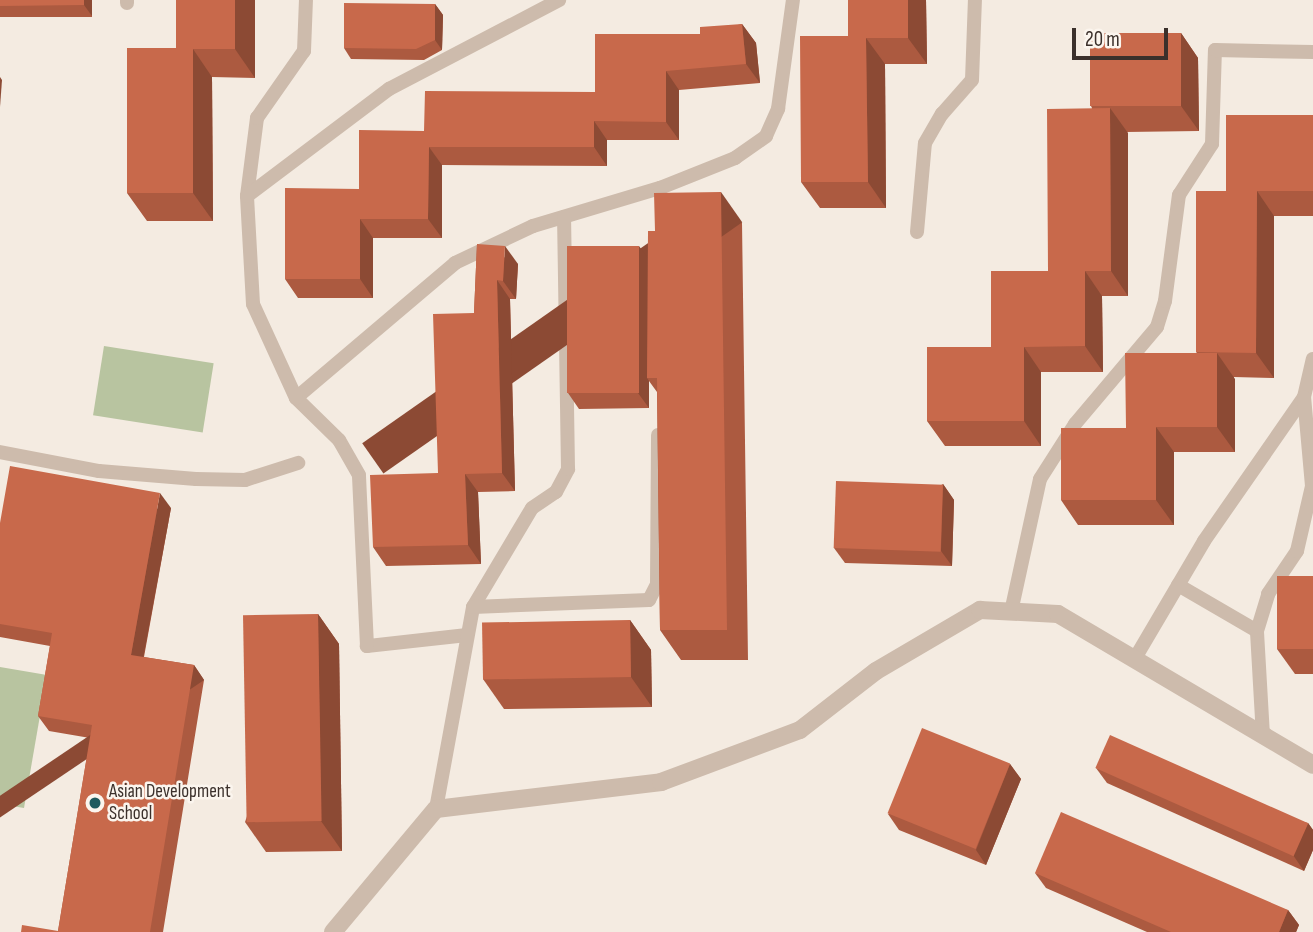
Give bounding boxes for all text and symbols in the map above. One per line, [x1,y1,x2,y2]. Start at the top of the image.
scale bar [1075,14,1171,58]
text: 20 m [1085,27,1120,52]
place label: Asian Development School [109,781,231,825]
marker: Asian Development School [87,795,103,811]

